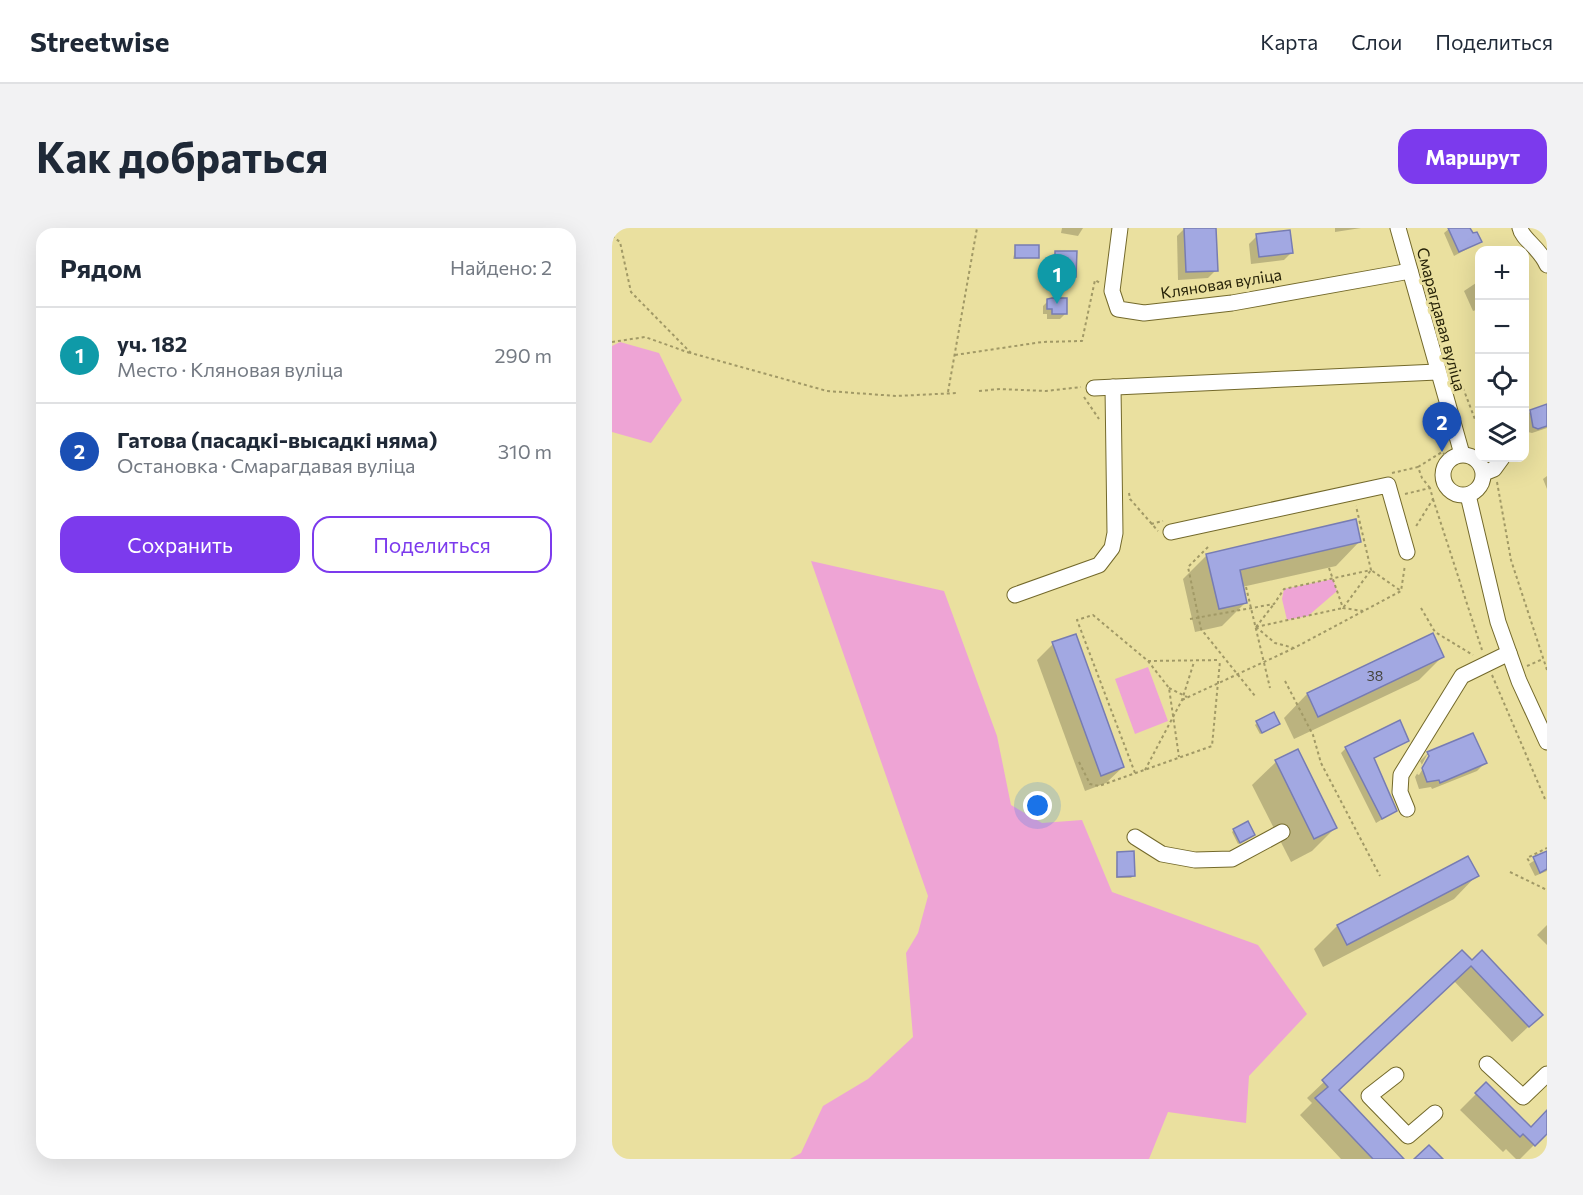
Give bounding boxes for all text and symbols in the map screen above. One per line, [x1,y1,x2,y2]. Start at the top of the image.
text: Streetwise [30,24,170,58]
text: Карта [1260,29,1318,54]
text: Слои [1351,29,1402,54]
text: Поделиться [1435,29,1553,54]
button: Маршрут [1398,129,1547,184]
text: Как добраться [36,130,328,182]
street label: Смарагдавая вуліца [1414,245,1470,393]
map controls [1475,246,1529,462]
button: + [1475,246,1529,300]
text: Рядом [60,252,142,283]
pin: 1 [1038,254,1076,304]
text: Найдено: 2 [450,255,552,279]
street label: Кляновая вуліца [1159,264,1283,302]
button: − [1475,300,1529,354]
text: уч. 182 [117,330,187,357]
text: 1 [75,343,84,367]
text: 290 m [494,343,552,367]
button: locate [1475,354,1529,408]
text: Место · Кляновая вуліца [117,357,343,381]
pin: 2 [1422,402,1462,452]
button: layers [1475,408,1529,462]
text: Гатова (пасадкі-высадкі няма) [117,426,438,453]
text: 2 [74,439,85,463]
text: 310 m [498,439,552,463]
text: Остановка · Смарагдавая вуліца [117,453,415,477]
button: Сохранить [60,516,300,573]
button: Поделиться [312,516,552,573]
house number: 38 [1367,667,1383,684]
your location [1023,791,1052,820]

